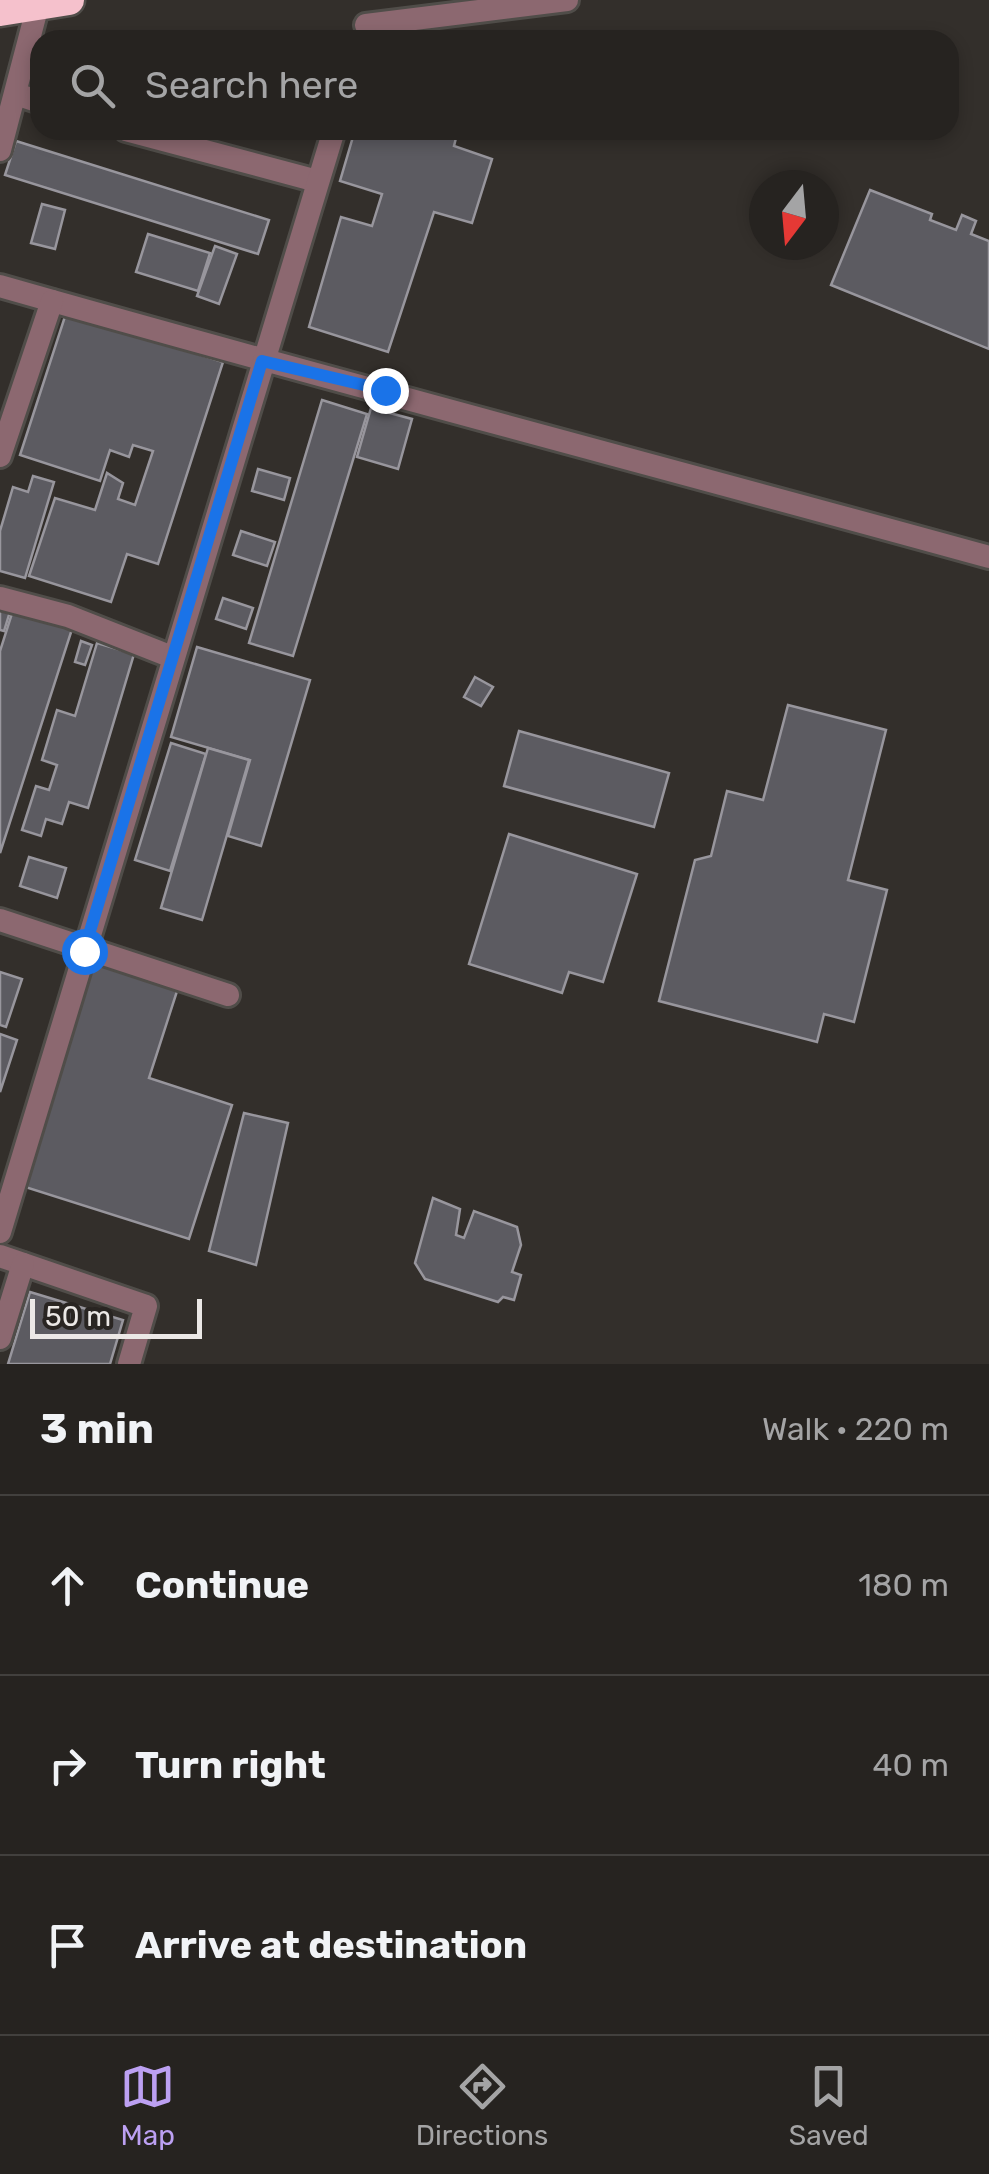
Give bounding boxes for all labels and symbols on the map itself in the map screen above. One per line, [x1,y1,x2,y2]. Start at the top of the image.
north arrow [749,170,839,260]
route end [363,368,409,414]
route start [62,929,108,975]
scale bar [30,1294,202,1338]

